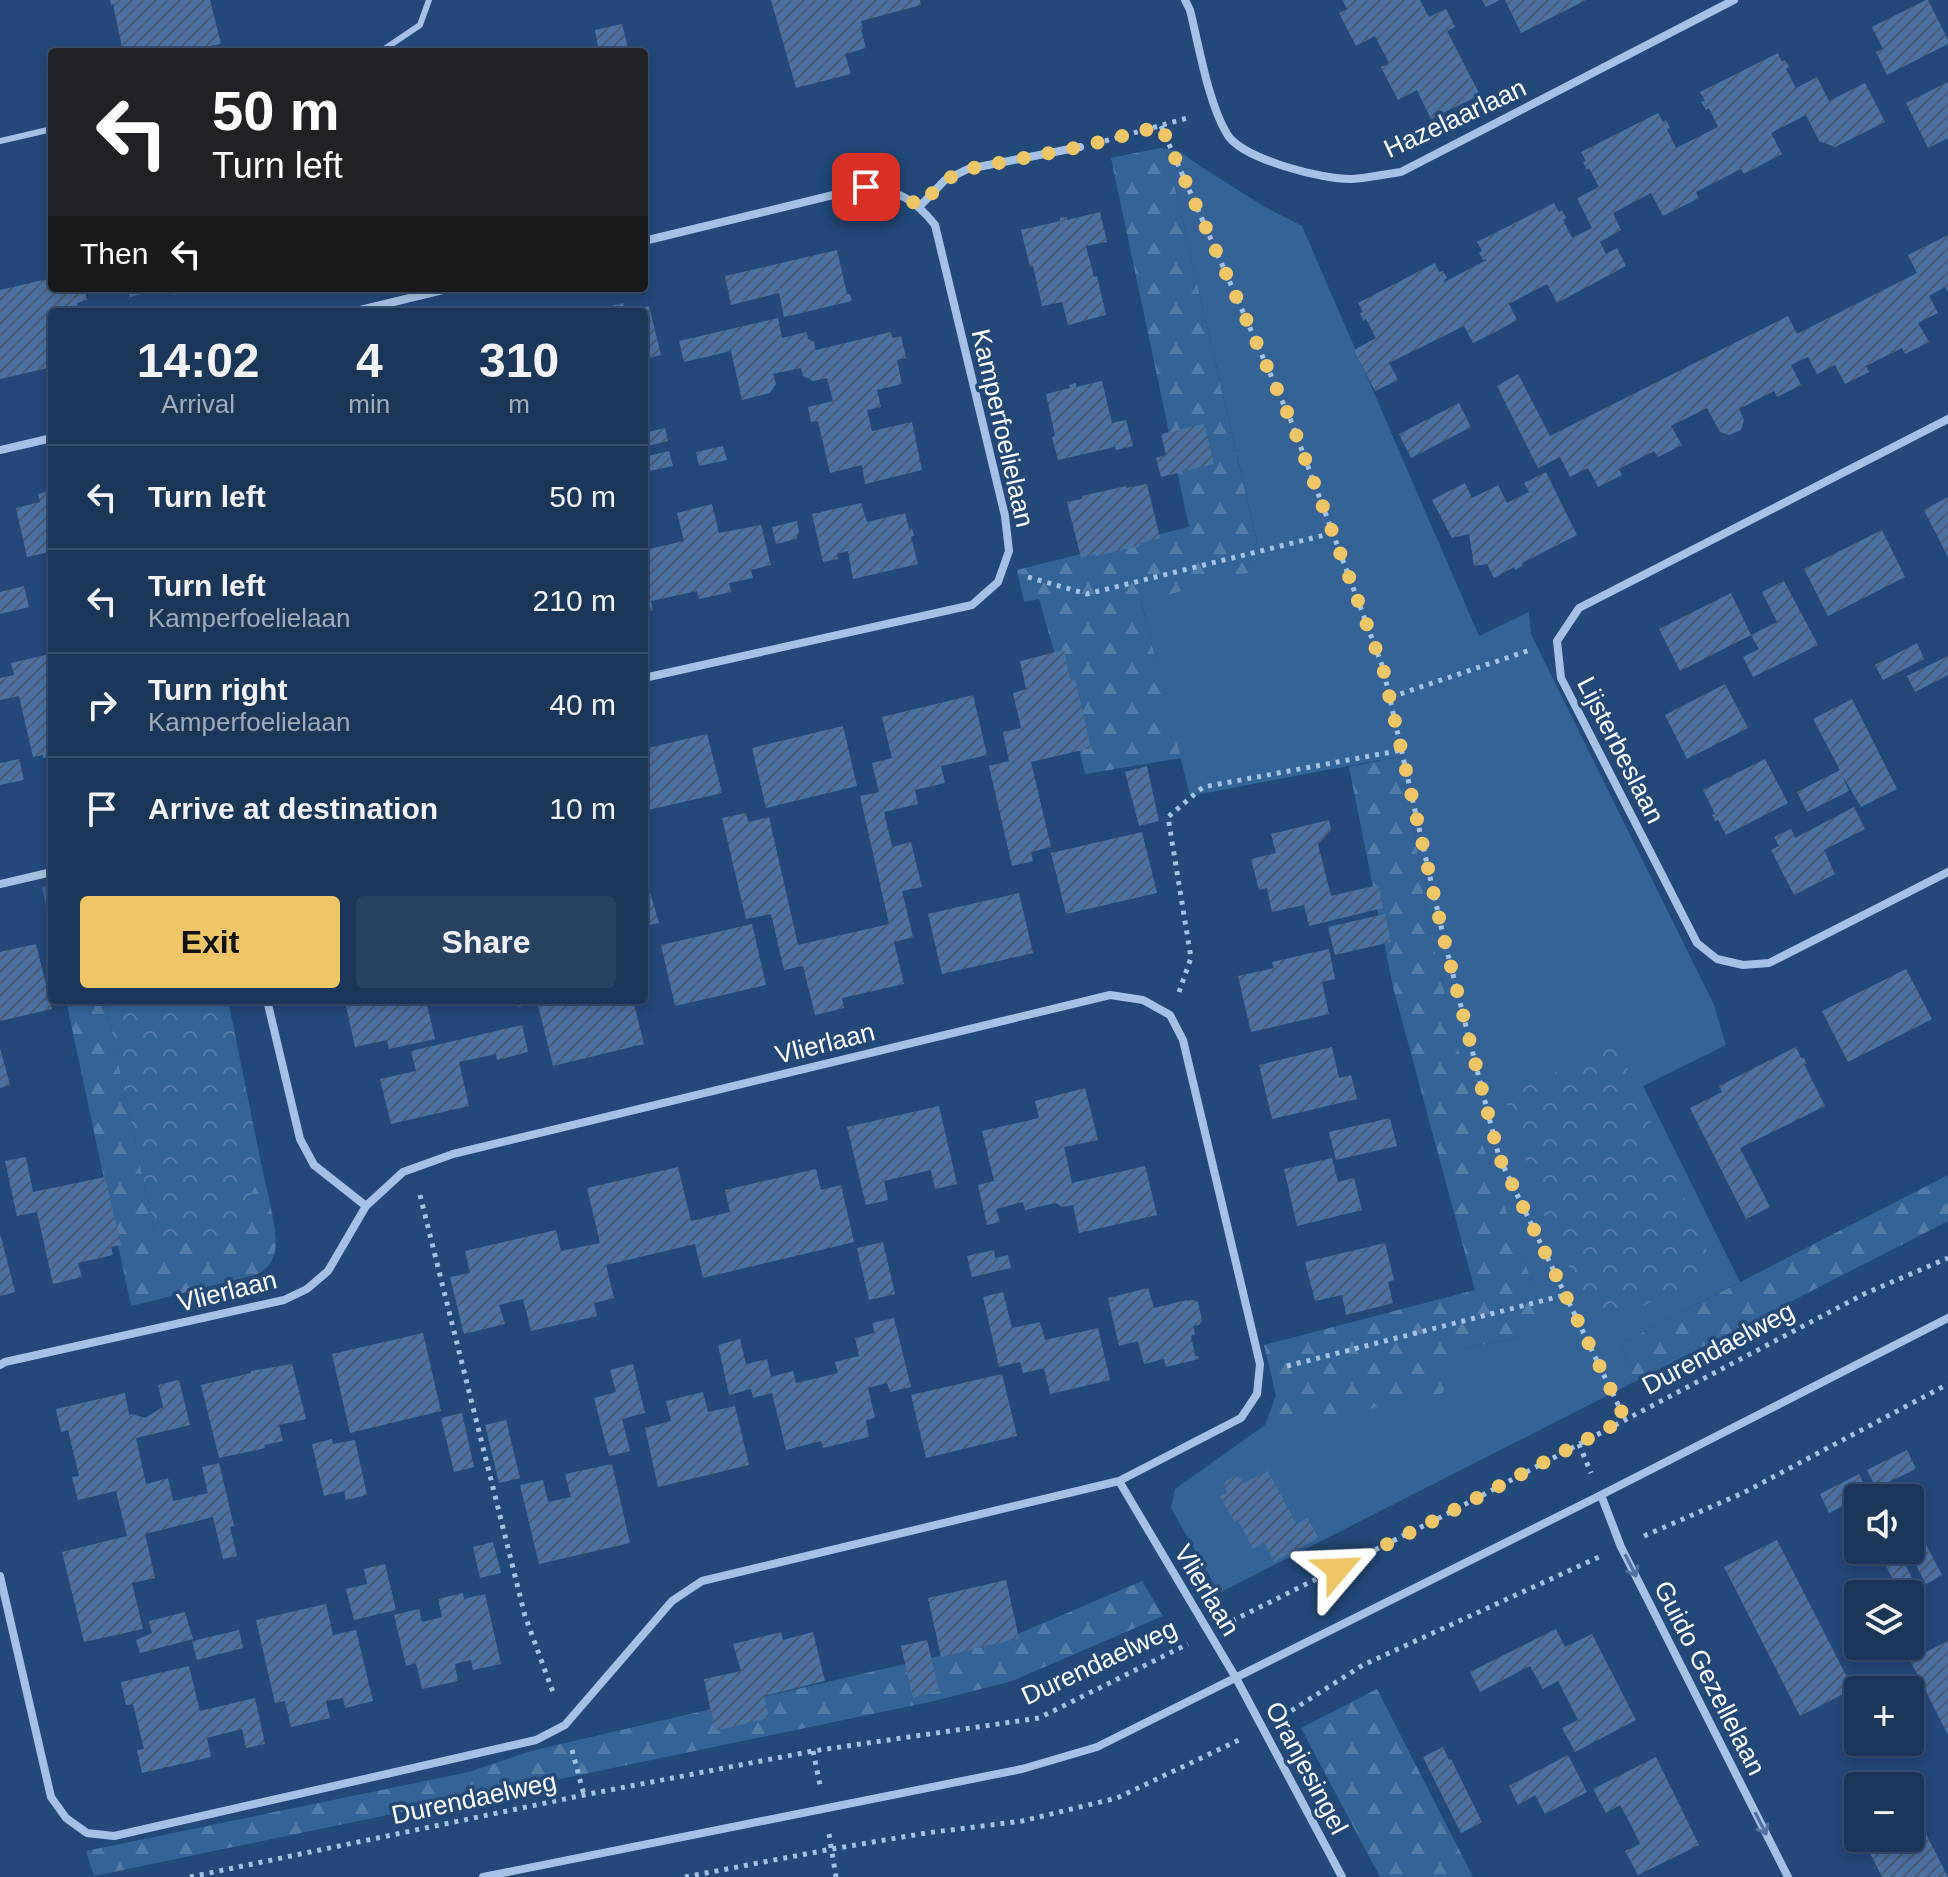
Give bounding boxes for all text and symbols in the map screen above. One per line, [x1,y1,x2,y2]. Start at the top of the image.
street label: Hazelaarlaan [1379,72,1531,164]
text: 50 m [212,79,340,142]
icon: left [80,80,184,184]
text: Turn left [212,145,343,186]
pin [832,153,900,221]
icon: arrive [844,165,888,209]
icon: left [164,232,208,276]
text: Then [80,237,148,270]
street label: Kamperfoelielaan [966,326,1040,530]
text: 14:02 [137,334,260,387]
text: 4 [356,334,383,387]
text: 310 [479,334,559,387]
text: Arrival [161,389,235,419]
text: min [348,389,390,419]
text: m [508,389,530,419]
icon: left [80,475,124,519]
text: Turn left [148,480,266,513]
text: 50 m [549,480,616,513]
text: Turn left [148,569,266,602]
icon: left [80,579,124,623]
text: 210 m [533,584,616,617]
text: Kamperfoelielaan [148,603,350,633]
street label: Lijsterbeslaan [1571,672,1671,828]
text: Turn right [148,673,287,706]
icon: right [80,683,124,727]
text: 40 m [549,688,616,721]
text: Kamperfoelielaan [148,707,350,737]
icon: arrive [80,787,124,831]
text: Arrive at destination [148,792,438,825]
text: 10 m [549,792,616,825]
button: Exit [80,896,340,988]
button: Share [356,896,616,988]
street label: Vlierlaan [772,1016,878,1070]
street label: Vlierlaan [174,1264,280,1318]
street label: Durendaelweg [1637,1295,1799,1401]
map controls [1844,1484,1924,1852]
button: sound [1844,1484,1924,1564]
position arrow [1296,1527,1380,1611]
street label: Vlierlaan [1168,1539,1246,1641]
one-way arrow [1624,1554,1640,1578]
street label: Guido Gezellelaan [1648,1576,1772,1780]
button: layers [1844,1580,1924,1660]
street label: Durendaelweg [1017,1613,1181,1711]
button: + [1844,1676,1924,1756]
street label: Oranjesingel [1259,1697,1355,1839]
street label: Durendaelweg [389,1766,559,1830]
button: − [1844,1772,1924,1852]
one-way arrow [1753,1811,1769,1835]

